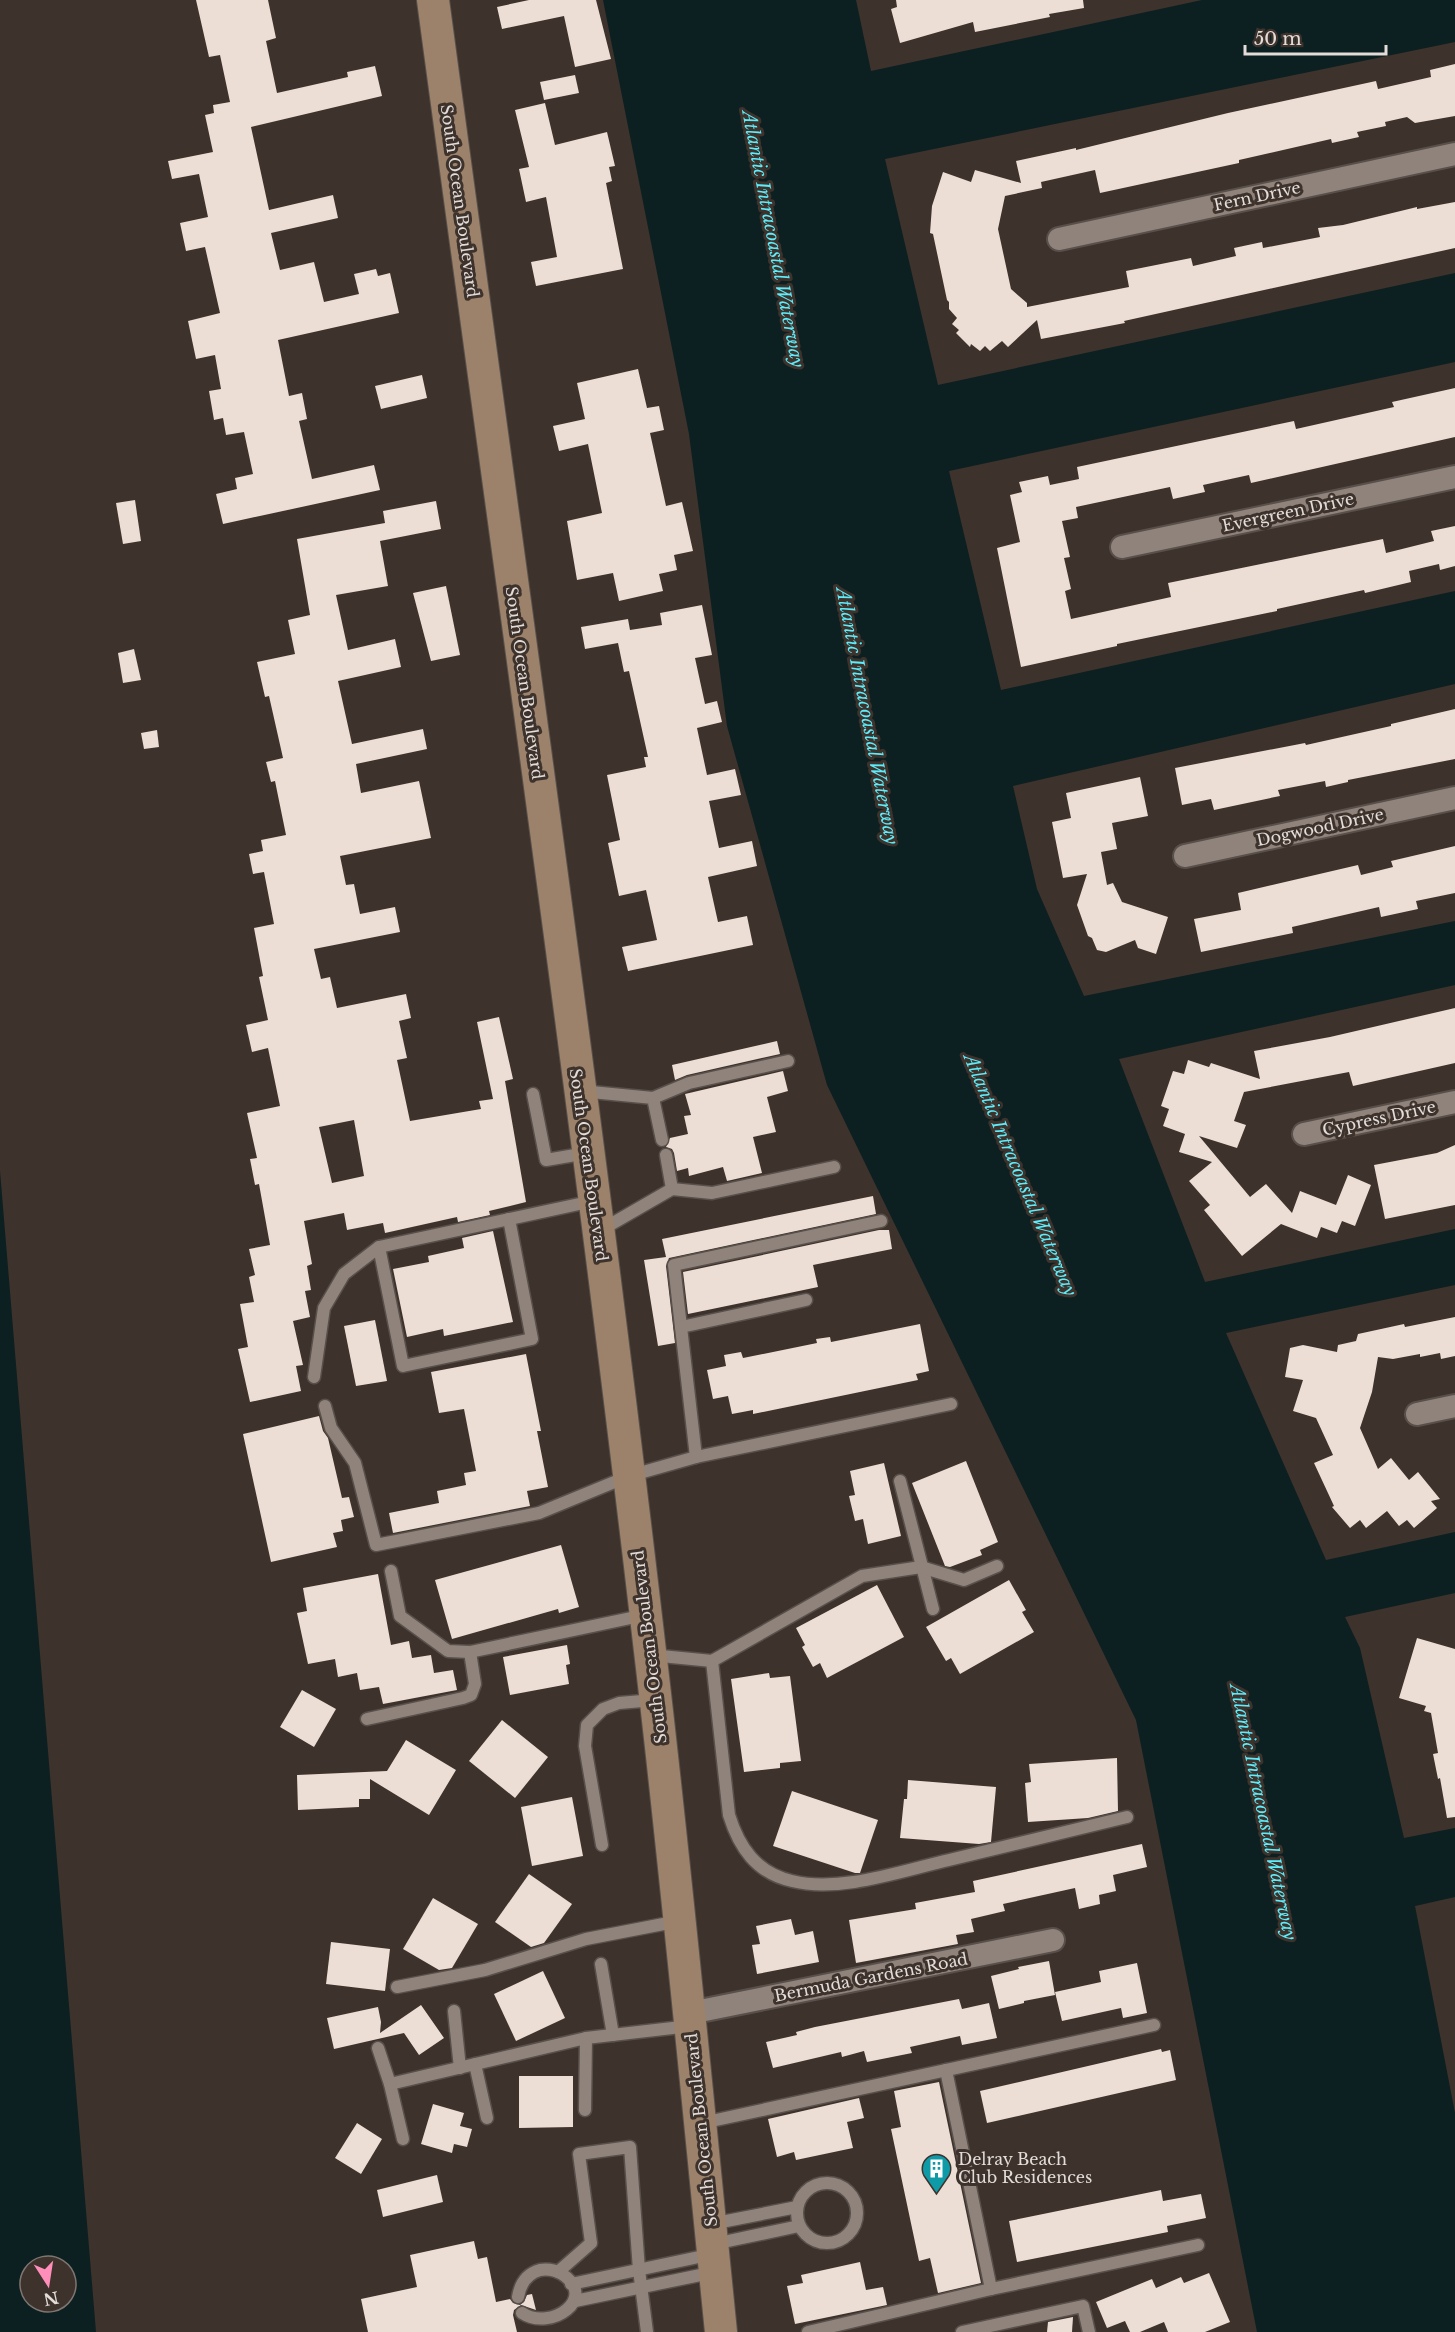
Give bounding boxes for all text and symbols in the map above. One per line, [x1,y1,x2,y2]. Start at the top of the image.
scale bar [1245,18,1386,56]
text: 50 m [1254,28,1302,50]
street label: South Ocean Boulevard [437,103,483,299]
water label: Atlantic Intracoastal Waterway [737,107,809,370]
street label: Fern Drive [1212,177,1302,215]
street label: Evergreen Drive [1220,488,1356,536]
water label: Atlantic Intracoastal Waterway [831,584,903,847]
street label: South Ocean Boulevard [502,585,548,781]
street label: Dogwood Drive [1255,804,1385,850]
water label: Atlantic Intracoastal Waterway [958,1049,1081,1300]
street label: South Ocean Boulevard [566,1067,612,1263]
street label: Cypress Drive [1320,1096,1438,1140]
street label: South Ocean Boulevard [627,1549,671,1745]
water label: Atlantic Intracoastal Waterway [1225,1680,1301,1943]
street label: Bermuda Gardens Road [773,1948,970,2006]
street label: South Ocean Boulevard [681,2032,721,2228]
place label: Delray Beach Club Residences [958,2149,1092,2187]
building icon: Delray Beach Club Residences [921,2152,953,2194]
north arrow [18,2254,78,2314]
text: N [42,2287,61,2310]

